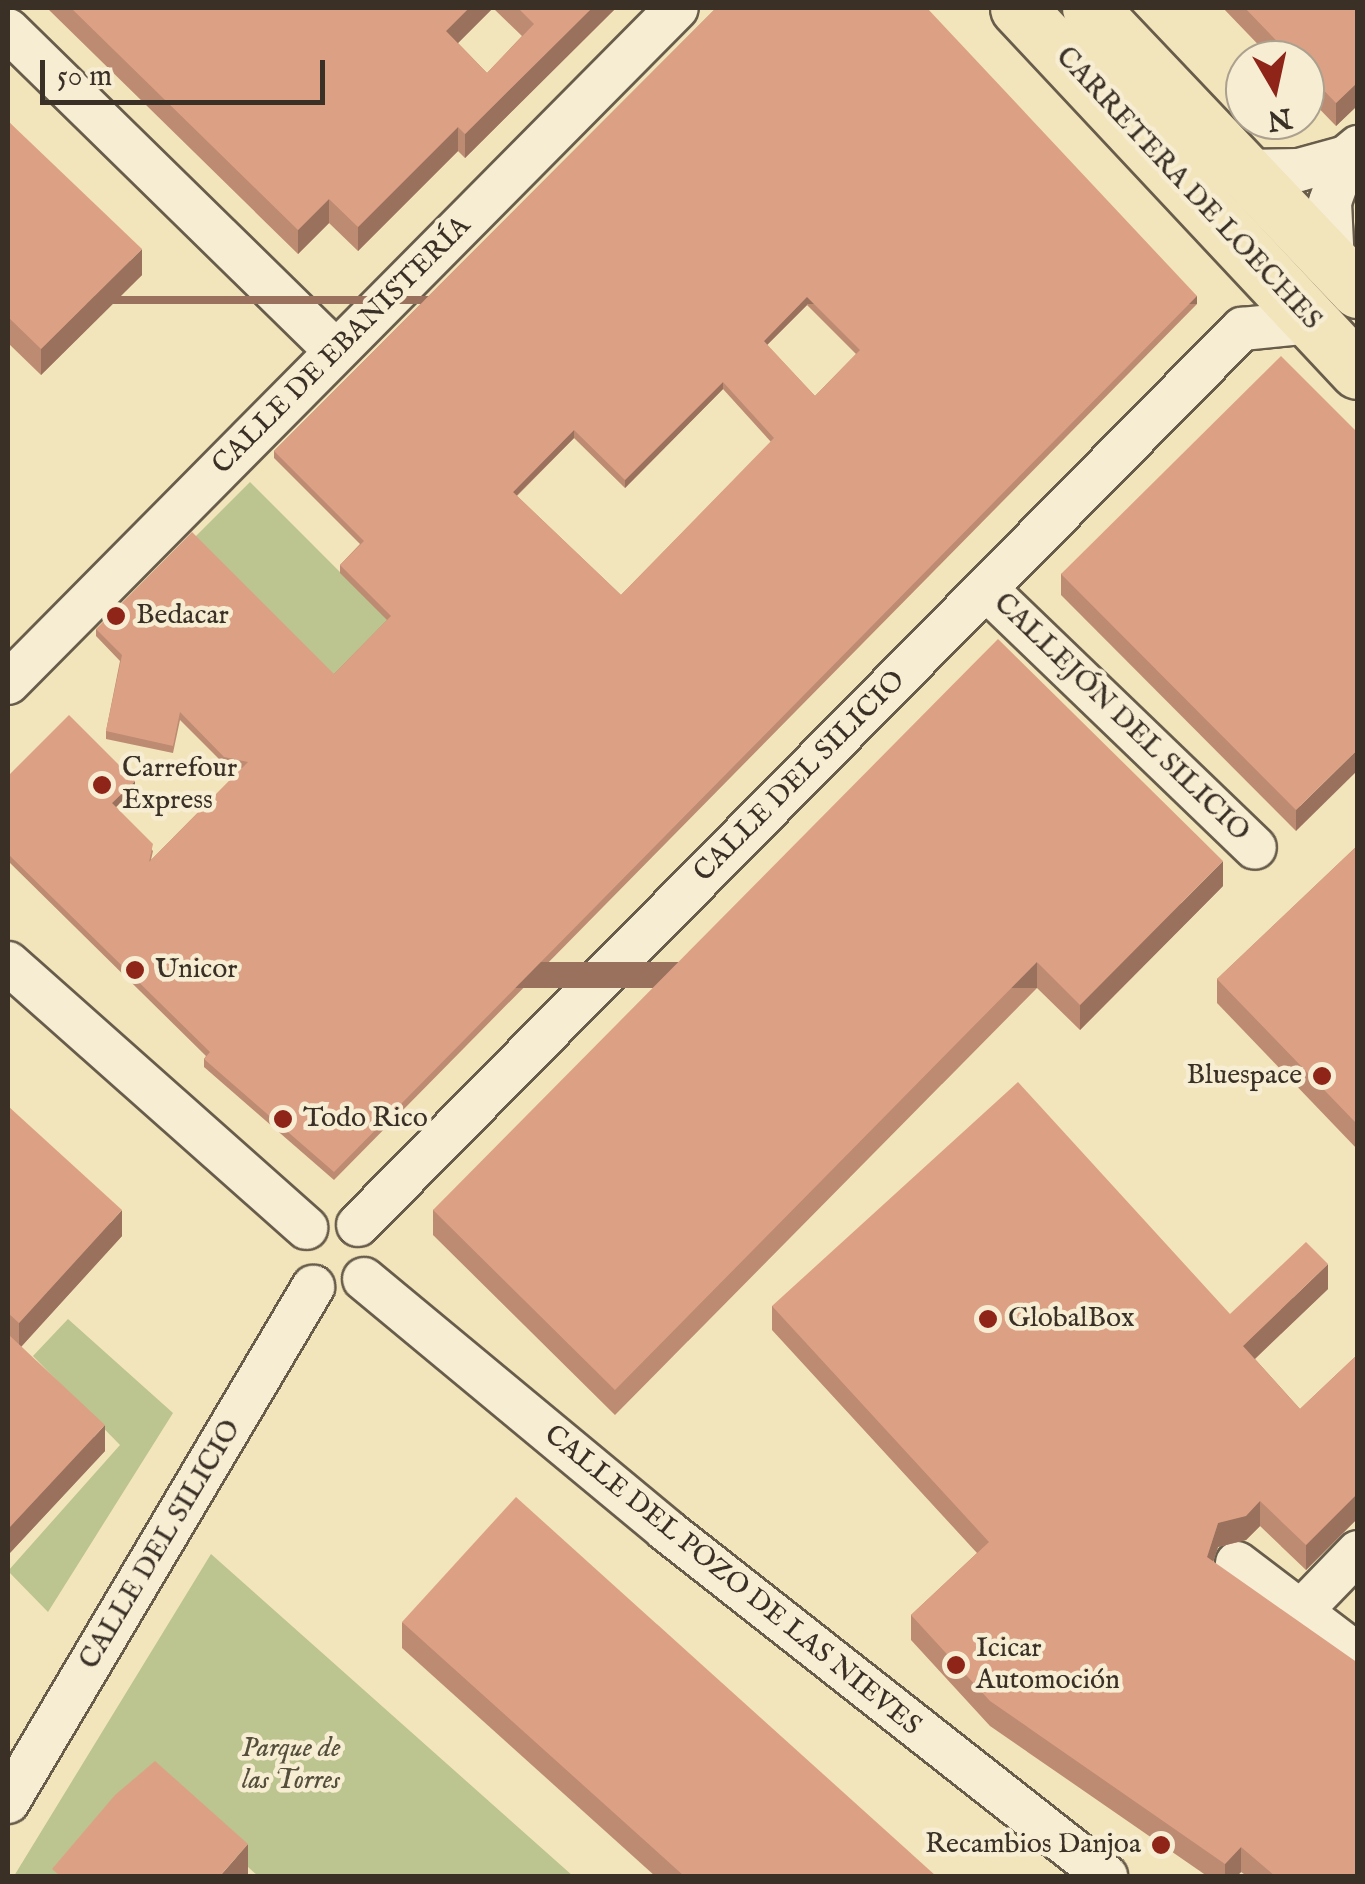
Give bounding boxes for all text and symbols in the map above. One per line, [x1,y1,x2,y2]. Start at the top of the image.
scale bar [45,40,330,102]
north arrow [1225,40,1325,140]
street label: CARRETERA DE LOECHES [1048,41,1328,337]
text: 50 m [57,58,112,96]
text: N [1265,99,1294,137]
street label: CALLE DE EBANISTERÍA [206,210,478,482]
street label: CALLEJÓN DEL SILICIO [986,587,1256,849]
place label: Bedacar [136,599,229,633]
marker: Bedacar [105,605,127,627]
street label: CALLE DEL SILICIO [687,664,913,890]
place label: Carrefour Express [122,752,237,818]
marker: Carrefour Express [91,774,113,796]
place label: Unicor [155,953,238,987]
marker: Unicor [124,959,146,981]
place label: Bluespace [1187,1059,1302,1093]
marker: Bluespace [1311,1065,1333,1087]
place label: Todo Rico [303,1102,428,1136]
marker: Todo Rico [272,1108,294,1130]
place label: GlobalBox [1008,1302,1135,1336]
marker: GlobalBox [977,1308,999,1330]
street label: CALLE DEL SILICIO [73,1414,249,1676]
street label: CALLE DEL POZO DE LAS NIEVES [537,1419,927,1743]
place label: Icicar Automoción [976,1632,1120,1698]
marker: Icicar Automoción [945,1654,967,1676]
park label: Parque de las Torres [242,1732,340,1798]
place label: Recambios Danjoa [925,1828,1141,1862]
marker: Recambios Danjoa [1150,1834,1172,1856]

